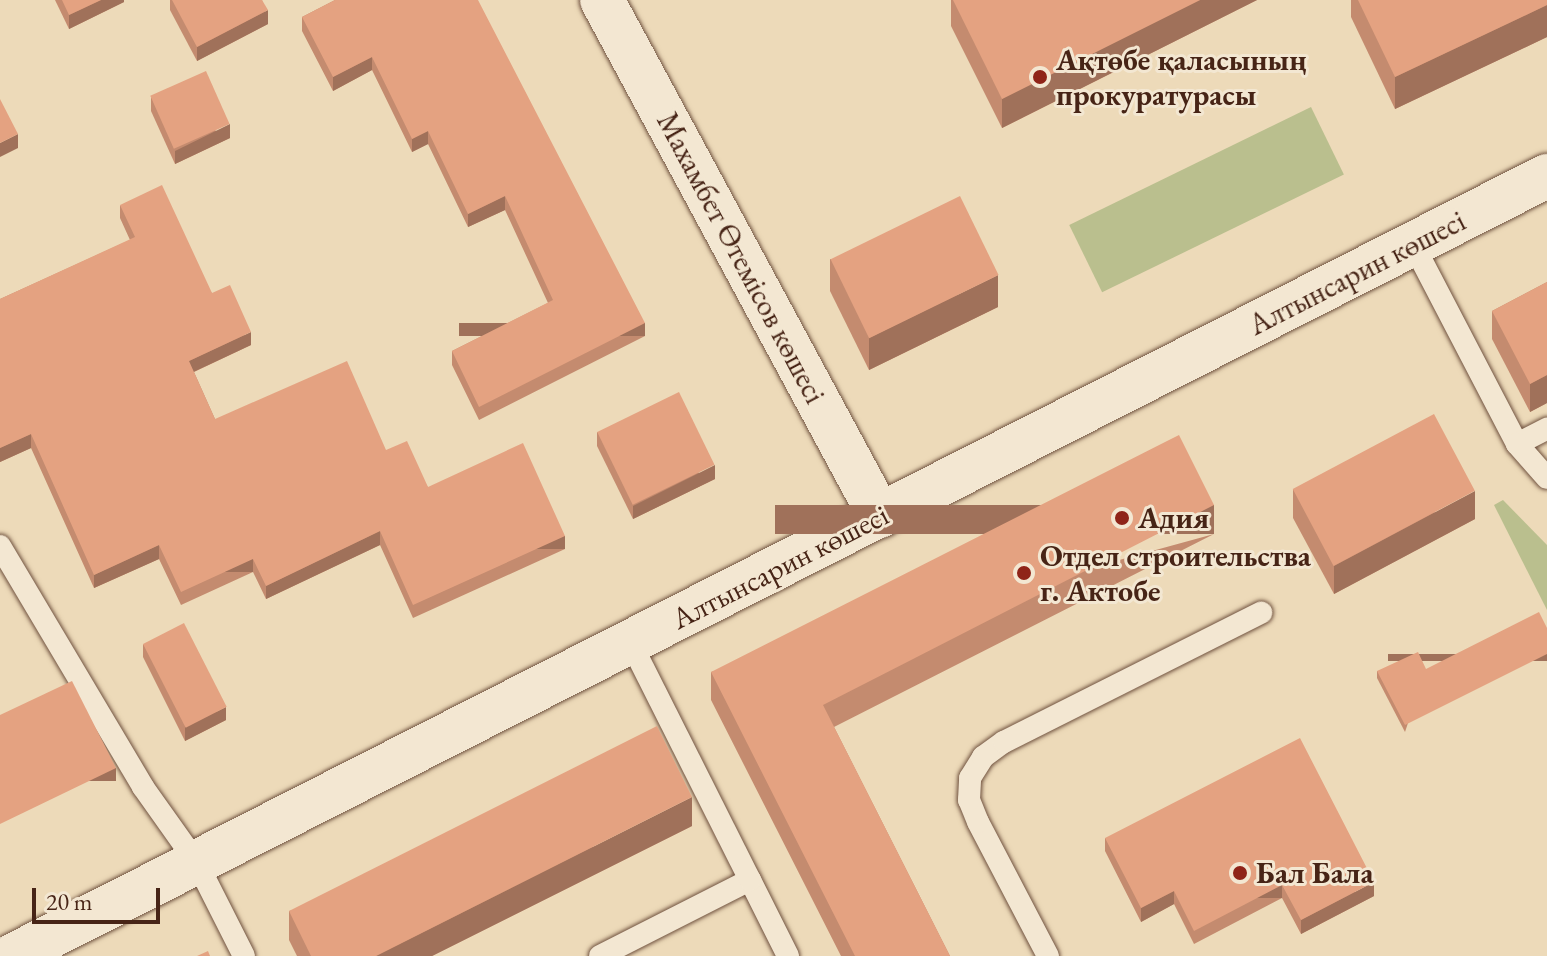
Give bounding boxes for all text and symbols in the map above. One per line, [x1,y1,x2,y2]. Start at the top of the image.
place label: Ақтөбе қаласының прокуратурасы [1056,42,1307,112]
marker: Ақтөбе қаласының прокуратурасы [1031,68,1049,86]
street label: Махамбет Өтемісов көшесі [649,106,833,410]
street label: Алтынсарин көшесі [1243,203,1471,343]
street label: Алтынсарин көшесі [666,497,894,637]
place label: Адия [1138,500,1209,536]
marker: Адия [1113,509,1131,527]
place label: Отдел строительства г. Актобе [1040,538,1311,608]
marker: Отдел строительства г. Актобе [1015,564,1033,582]
place label: Бал Бала [1256,855,1374,891]
marker: Бал Бала [1231,864,1249,882]
scale bar [36,872,164,922]
text: 20 m [46,886,93,917]

